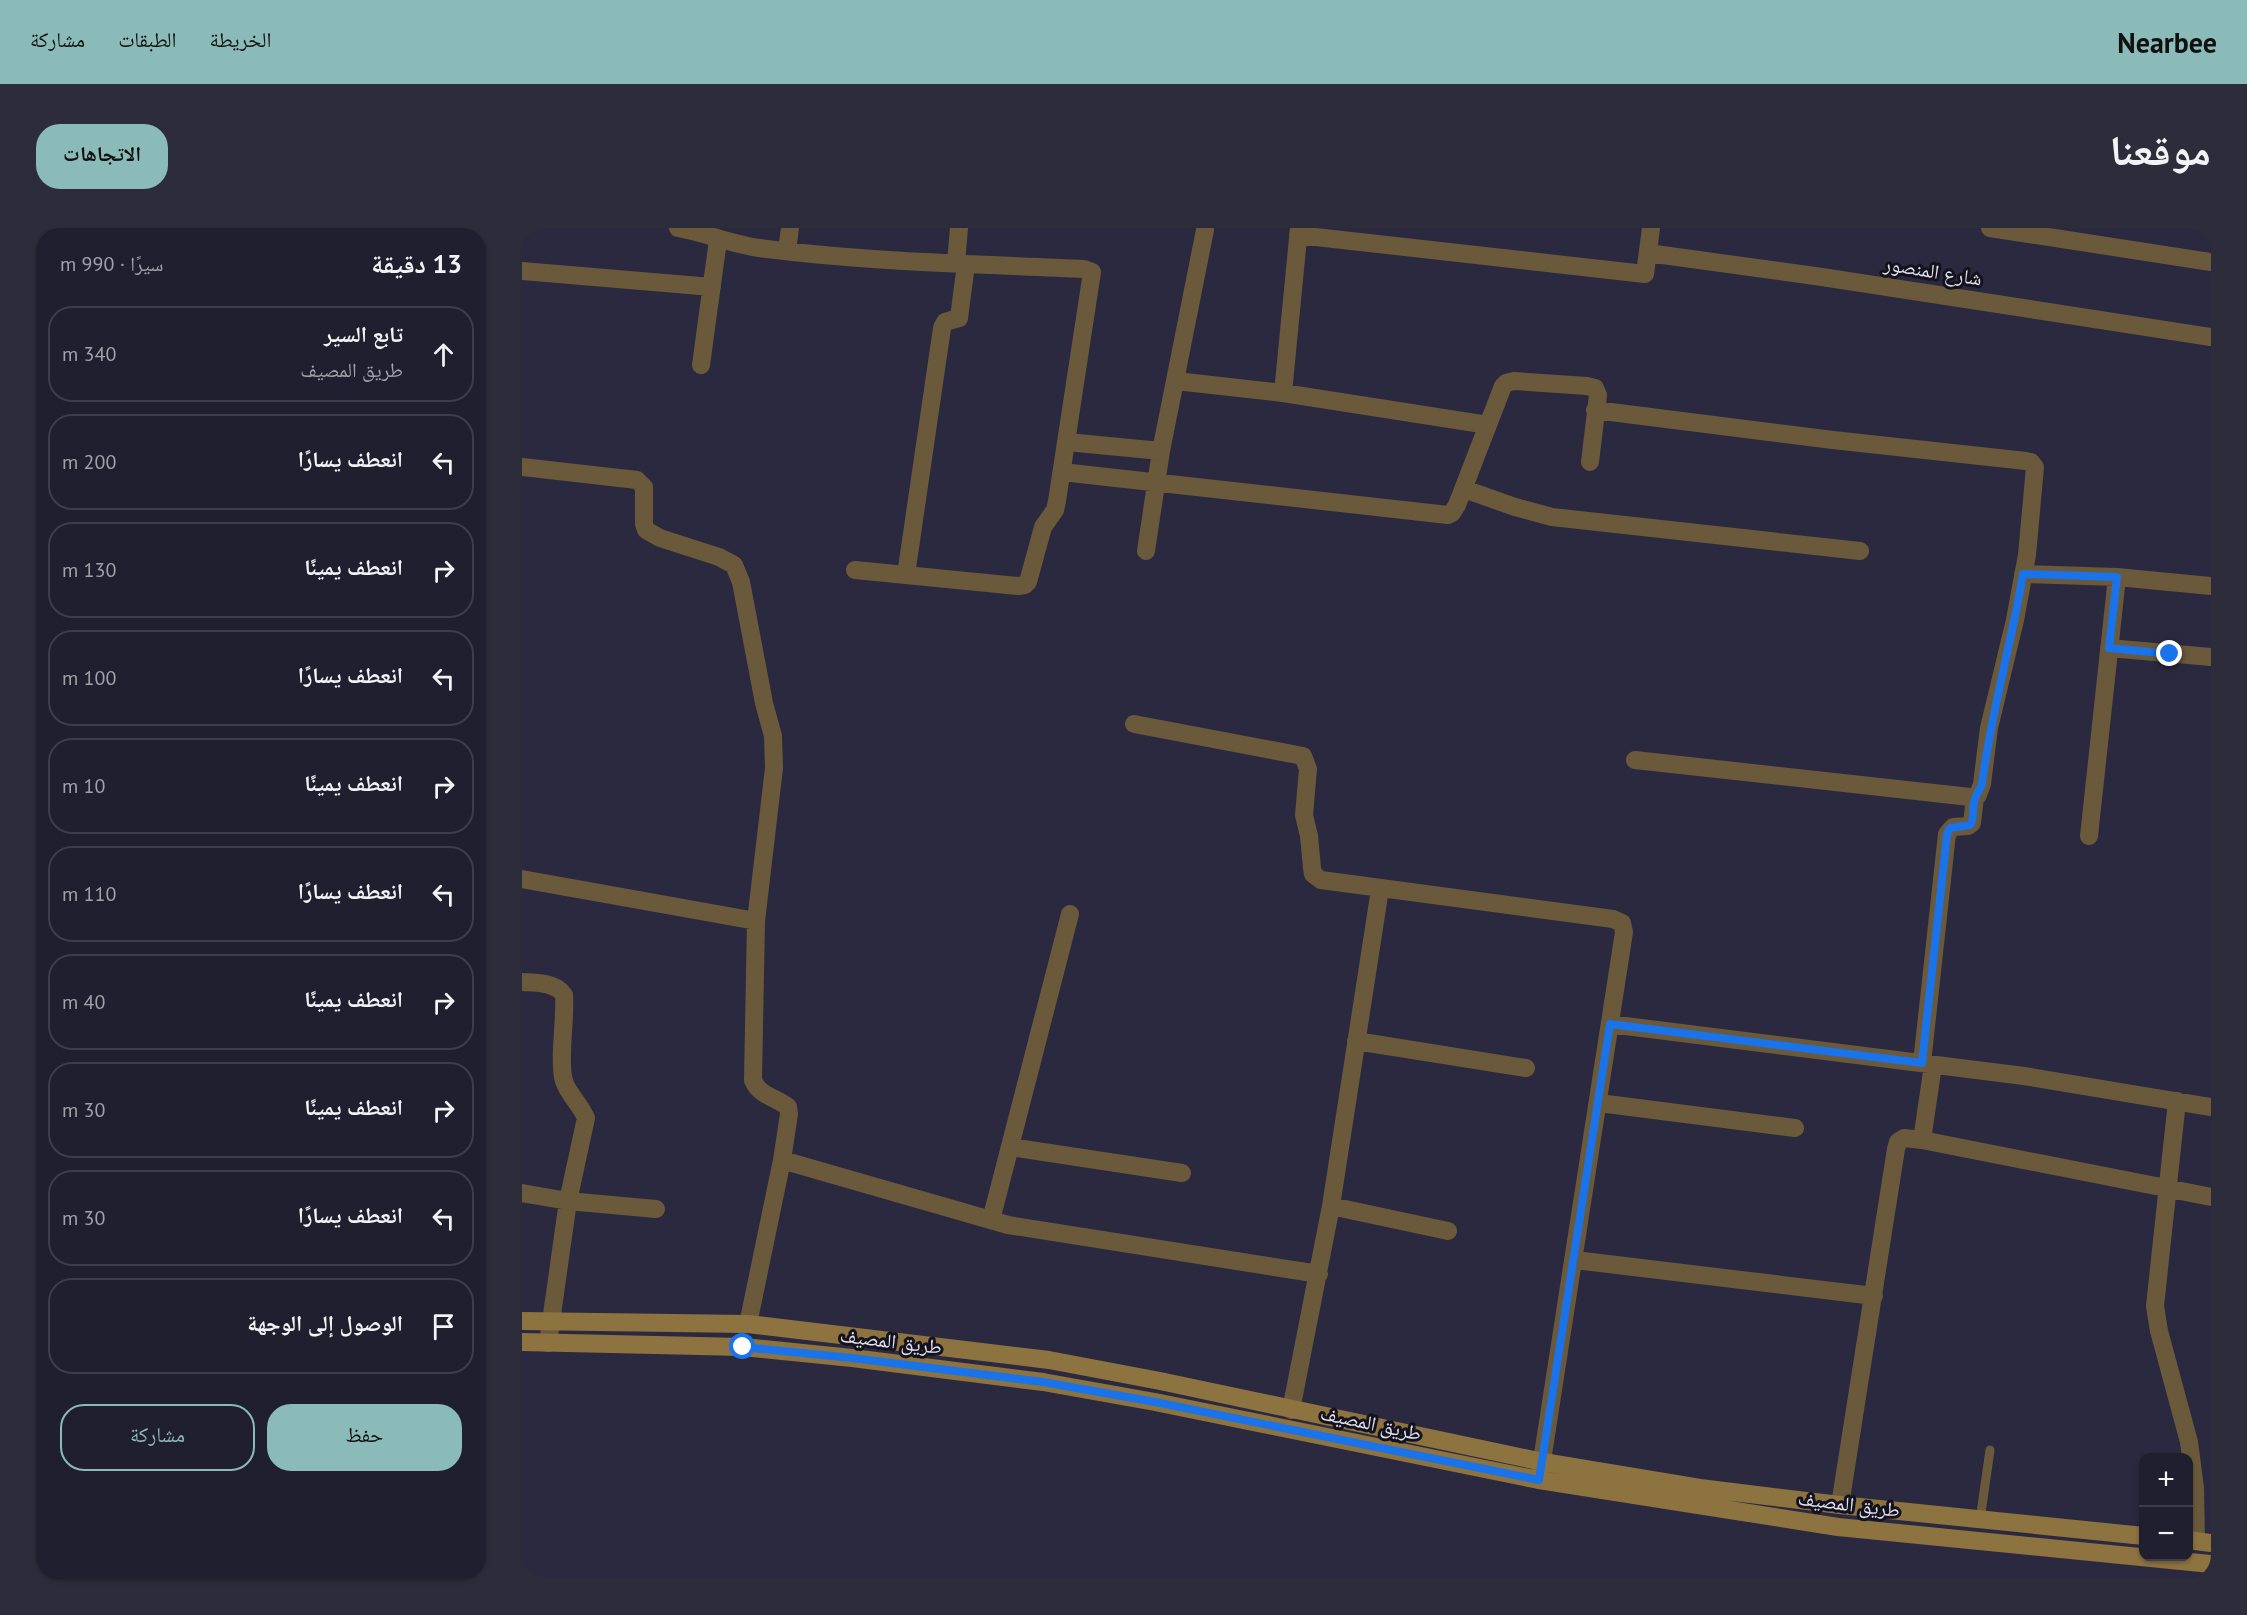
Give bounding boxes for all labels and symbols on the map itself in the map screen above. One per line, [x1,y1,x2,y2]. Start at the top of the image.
street label: شارع المنصور [1881,250,1984,292]
route end [2156,640,2182,666]
street label: طريق المصيف [838,1322,944,1360]
route start [729,1333,755,1359]
street label: طريق المصيف [1318,1400,1424,1446]
street label: طريق المصيف [1796,1485,1902,1523]

